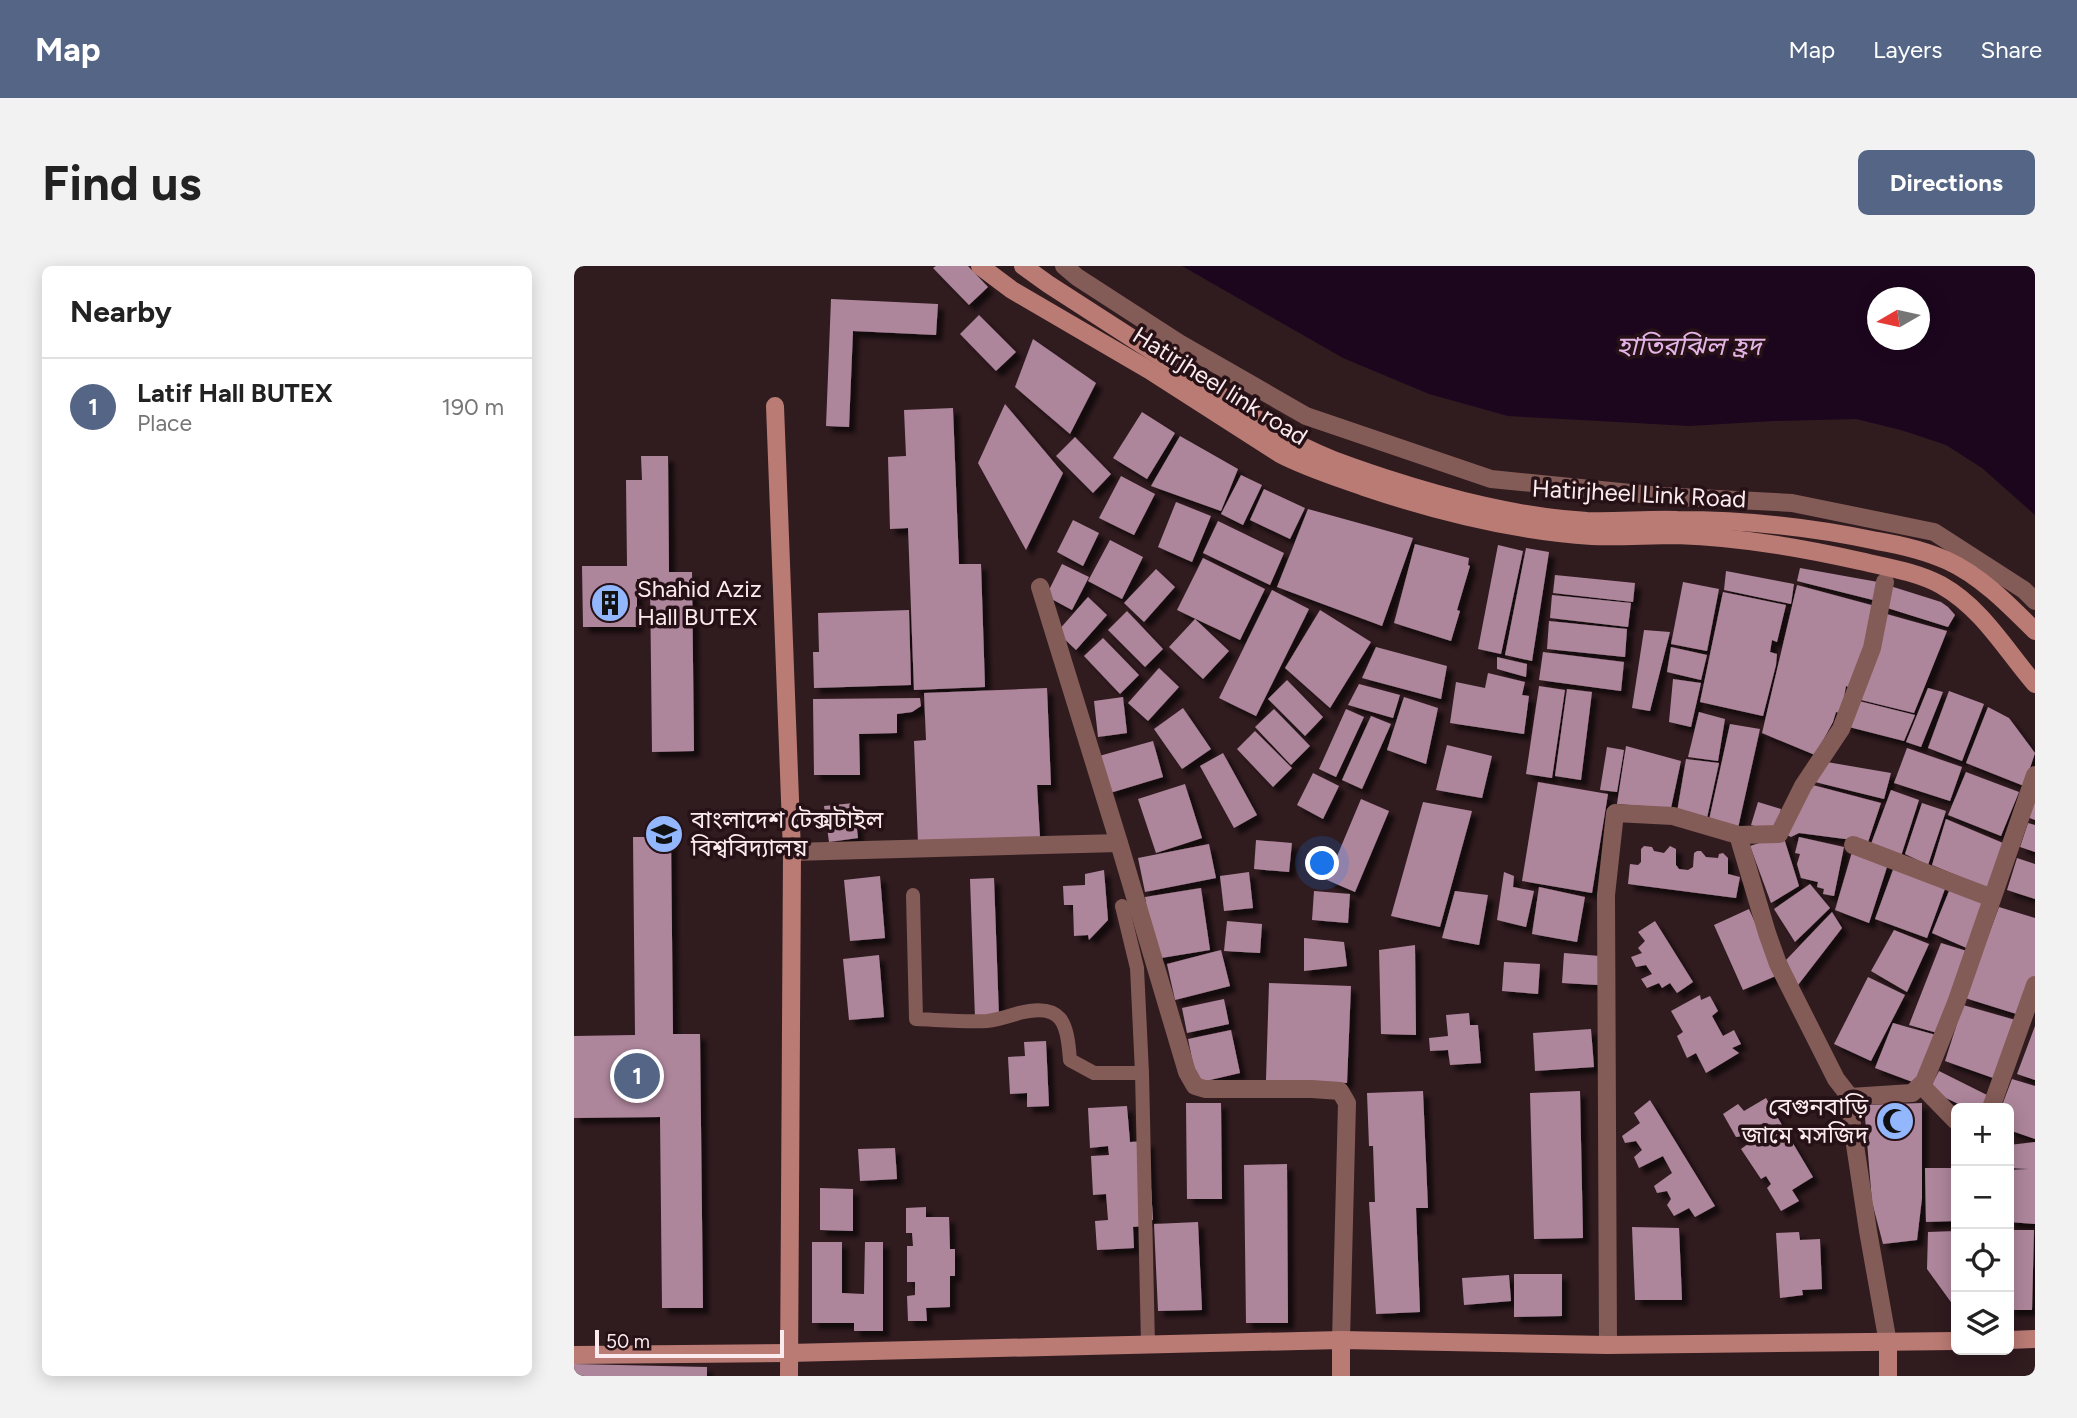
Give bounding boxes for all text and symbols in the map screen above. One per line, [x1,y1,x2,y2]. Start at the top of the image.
text: Map [35,30,101,69]
text: Map [1788,35,1835,64]
text: Layers [1873,35,1942,64]
text: Share [1980,35,2042,64]
button: Directions [1858,150,2035,215]
text: Find us [42,153,201,212]
north arrow [1867,287,1930,350]
text: Nearby [70,293,172,330]
street label: Hatirjheel link road [1128,320,1313,451]
water label: হাতিরঝিল হ্রদ [1616,330,1766,362]
text: Latif Hall BUTEX [137,377,333,409]
text: 1 [88,393,98,421]
text: 190 m [441,393,504,421]
text: Place [137,409,192,437]
street label: Hatirjheel Link Road [1531,473,1747,514]
place label: Shahid Aziz Hall BUTEX [637,574,762,631]
building icon: Shahid Aziz Hall BUTEX [589,582,631,624]
place label: বাংলাদেশ টেক্সটাইল বিশ্ববিদ্যালয় [690,805,884,862]
school or university icon: বাংলাদেশ টেক্সটাইল বিশ্ববিদ্যালয় [643,813,685,855]
your location [1305,846,1339,880]
pin: 1 [614,1050,660,1102]
place label: বেগুনবাড়ি জামে মসজিদ [1741,1092,1869,1149]
mosque icon: বেগুনবাড়ি জামে মসজিদ [1874,1100,1916,1142]
map controls [1951,1103,2014,1355]
button: + [1951,1103,2014,1166]
button: − [1951,1166,2014,1229]
button: locate [1951,1229,2014,1292]
button: layers [1951,1292,2014,1355]
scale bar [595,1327,784,1359]
text: 50 m [606,1330,650,1353]

